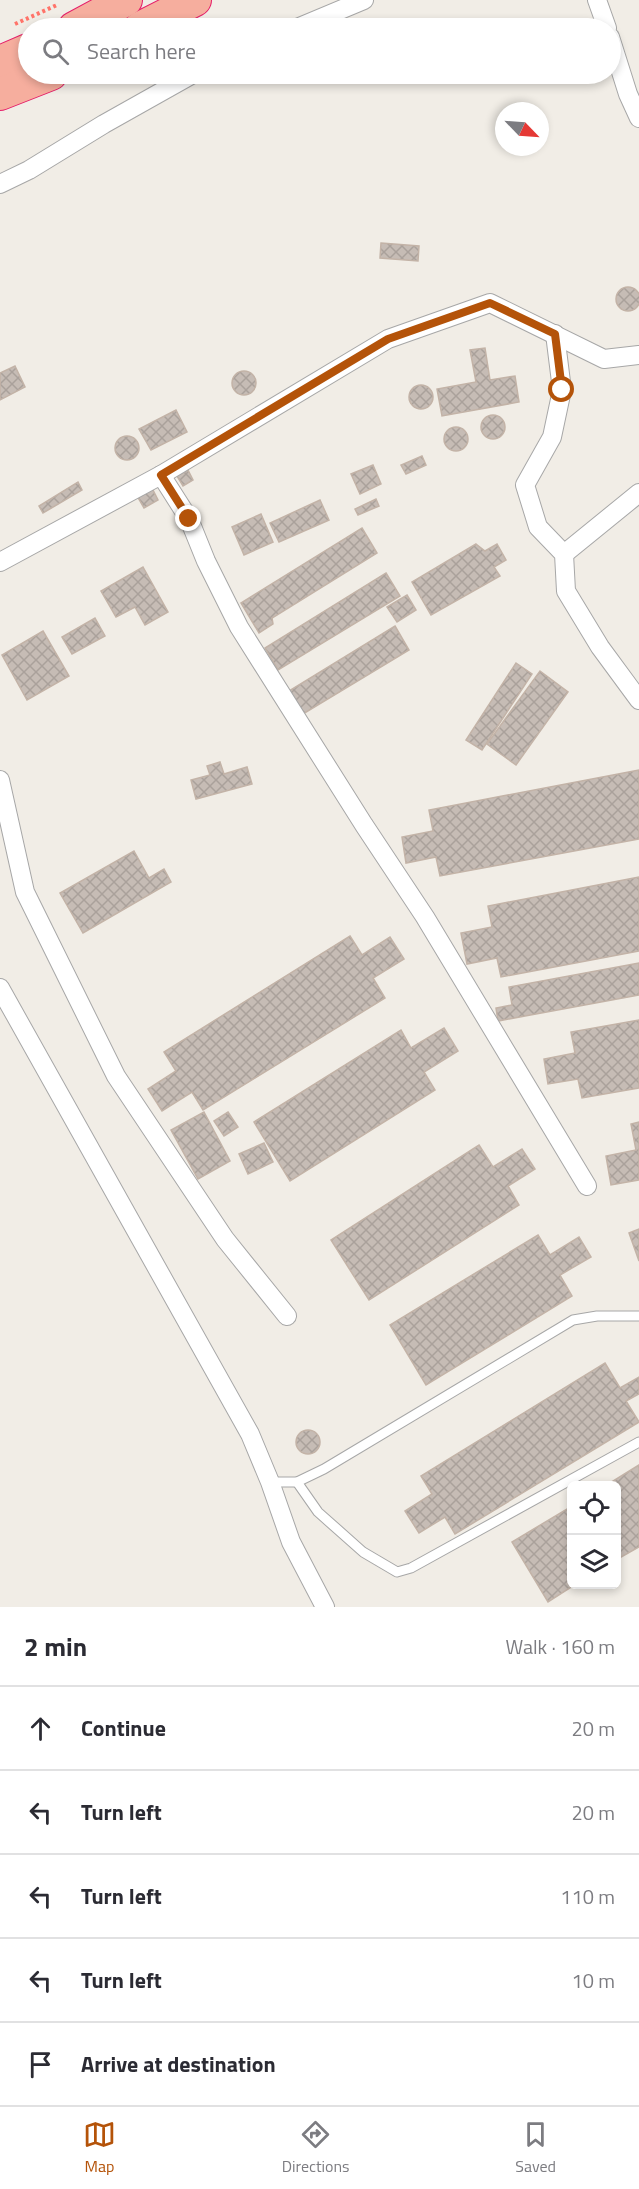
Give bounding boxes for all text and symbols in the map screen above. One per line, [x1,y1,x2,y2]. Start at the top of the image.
search box [18,18,621,84]
text: Search here [87,34,196,68]
icon: search [39,35,72,68]
north arrow [495,102,549,156]
route start [548,376,574,402]
route end [175,505,201,531]
map controls [567,1481,621,1589]
button: locate [567,1481,621,1535]
button: layers [567,1535,621,1589]
text: 2 min [24,1627,87,1666]
text: Walk · 160 m [506,1631,615,1662]
text: Continue [81,1711,166,1745]
icon: ahead [24,1712,57,1745]
text: 20 m [571,1713,615,1744]
text: Turn left [81,1795,162,1829]
icon: left [24,1796,57,1829]
text: 20 m [571,1797,615,1828]
text: Turn left [81,1879,162,1913]
icon: left [24,1880,57,1913]
text: 110 m [560,1881,615,1912]
text: Turn left [81,1963,162,1997]
icon: left [24,1964,57,1997]
text: 10 m [571,1965,615,1996]
text: Arrive at destination [81,2047,276,2081]
icon: arrive [24,2048,57,2081]
tab: Map [83,2118,116,2178]
tab: Directions [282,2118,350,2178]
tab: Saved [515,2118,556,2178]

